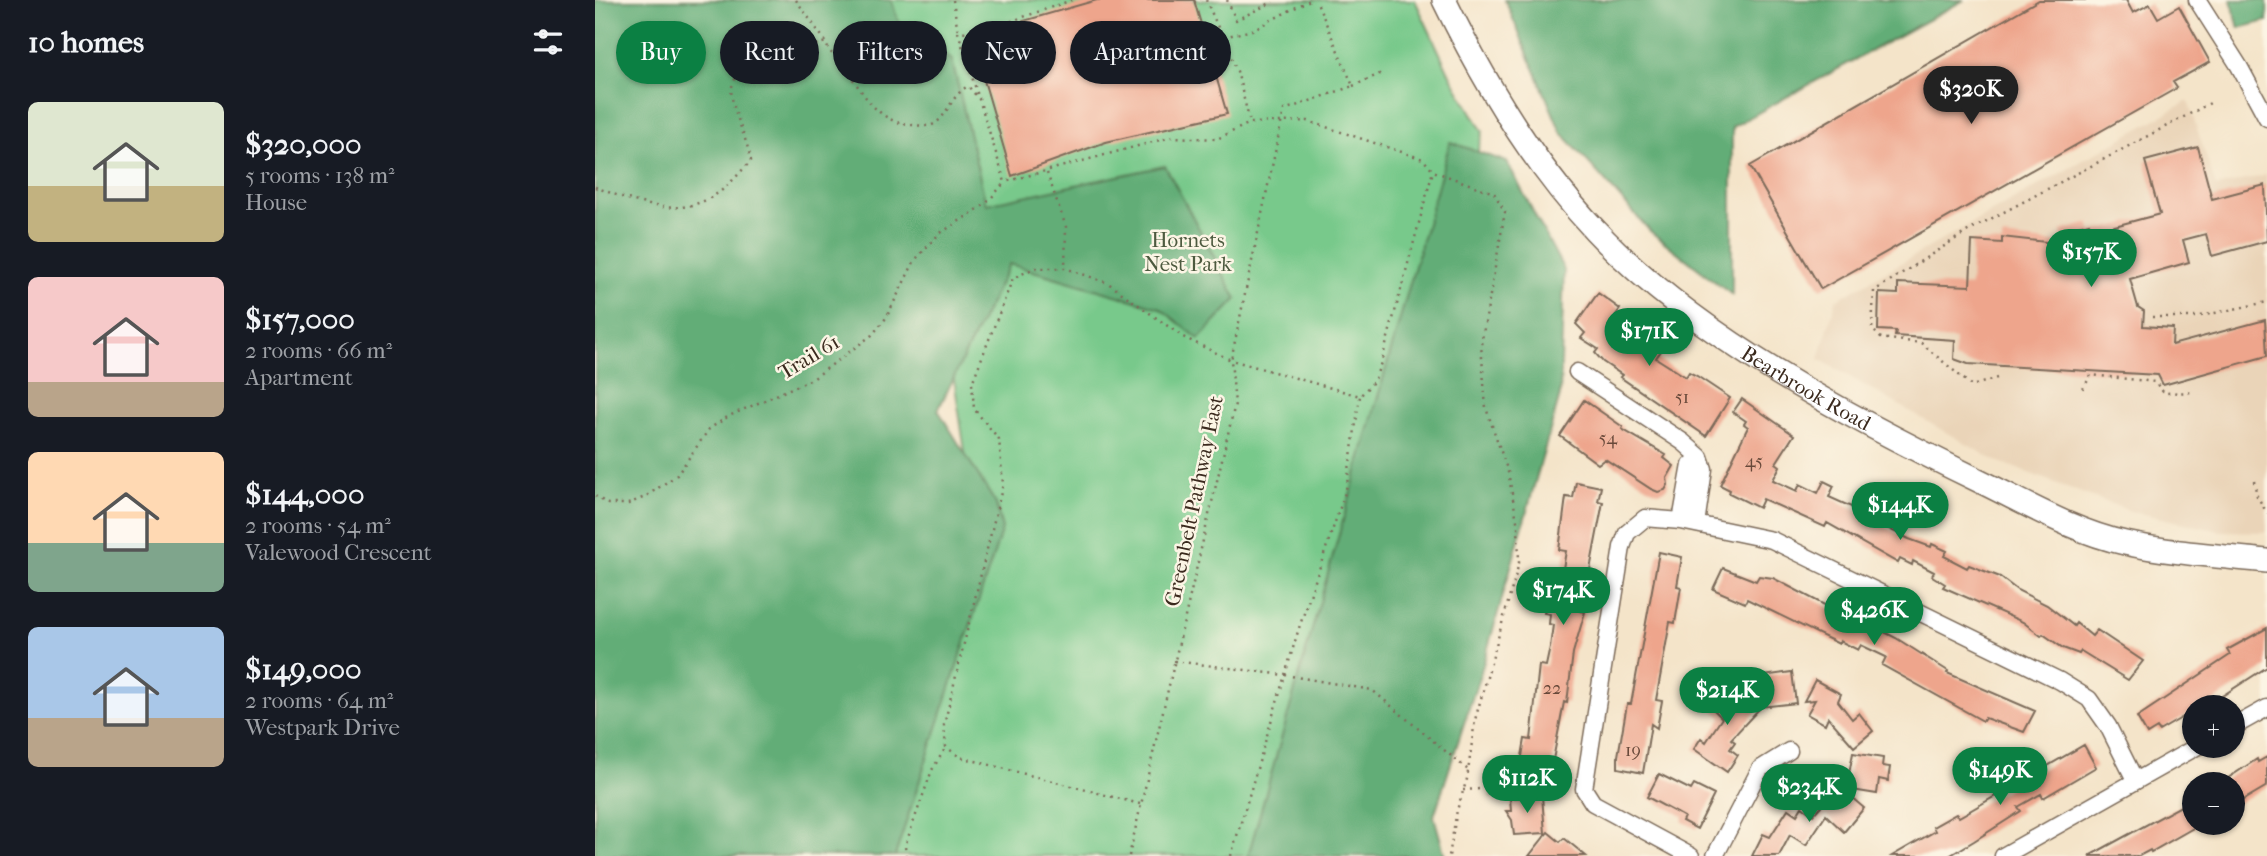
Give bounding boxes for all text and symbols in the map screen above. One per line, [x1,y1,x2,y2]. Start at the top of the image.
chip: Buy [616,21,706,84]
chip: Rent [720,21,819,84]
chip: Filters [833,21,947,84]
chip: New [961,21,1056,84]
chip: Apartment [1070,21,1231,84]
icon: filters [529,23,567,61]
text: 10 homes [28,25,144,60]
pin: $320K [1922,66,2020,126]
text: $320K [1939,75,2003,102]
text: $320,000 [245,127,362,162]
icon: home [84,130,168,214]
text: 5 rooms · 138 m² [245,162,395,189]
text: House [245,189,307,216]
park label: Hornets Nest Park [1144,228,1232,276]
pin: $157K [2042,230,2140,289]
text: $157K [2062,238,2120,265]
text: $157,000 [245,302,355,337]
icon: home [84,305,168,389]
pin: $171K [1600,308,1698,368]
text: $171K [1621,317,1677,344]
street label: Trail 61 [774,330,844,384]
text: 2 rooms · 66 m² [245,337,392,364]
street label: Bearbrook Road [1737,341,1875,436]
text: Apartment [245,364,353,391]
house number: 51 [1675,387,1689,408]
street label: Greenbelt Pathway East [1160,393,1228,609]
house number: 54 [1599,428,1618,449]
house number: 45 [1745,451,1763,472]
text: $144,000 [245,477,364,512]
icon: home [84,480,168,564]
pin: $144K [1851,482,1949,542]
text: $144K [1868,491,1932,518]
text: 2 rooms · 54 m² [245,512,391,539]
text: Valewood Crescent [245,539,432,566]
pin: $174K [1514,568,1612,627]
text: $174K [1532,576,1594,603]
pin: $426K [1825,588,1923,647]
text: $426K [1840,596,1908,623]
text: $149,000 [245,652,362,687]
icon: home [84,655,168,739]
pin: $214K [1678,668,1776,727]
text: $214K [1696,676,1759,703]
house number: 22 [1543,678,1561,699]
text: 2 rooms · 64 m² [245,687,393,714]
map controls [2182,695,2245,835]
button: + [2182,695,2245,758]
text: Westpark Drive [245,714,400,741]
house number: 19 [1625,740,1641,761]
pin: $149K [1951,748,2049,807]
pin: $112K [1478,756,1576,815]
text: $149K [1968,756,2032,783]
text: $112K [1498,764,1556,791]
pin: $234K [1760,764,1858,824]
button: − [2182,772,2245,835]
text: $234K [1777,773,1841,800]

